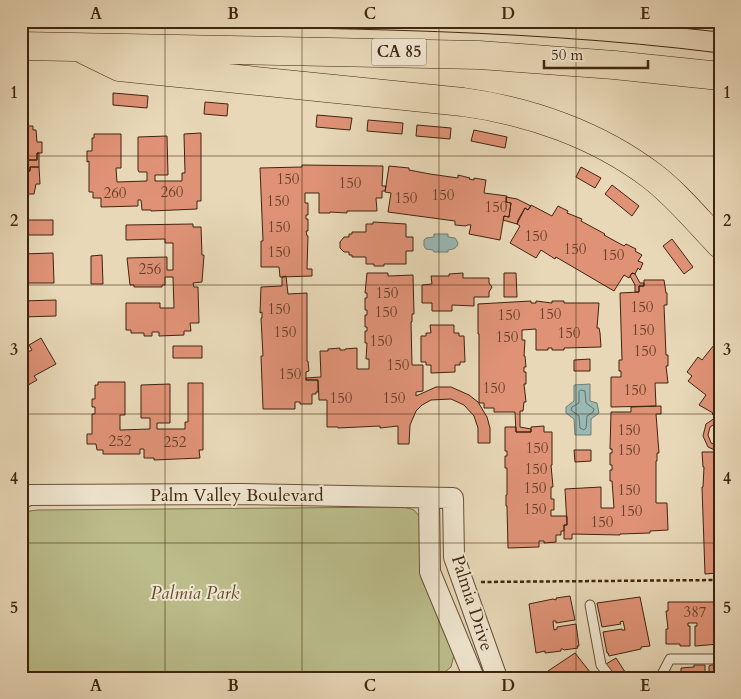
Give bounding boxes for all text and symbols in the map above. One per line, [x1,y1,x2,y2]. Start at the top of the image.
text: A [90,3,102,25]
text: B [227,3,239,25]
text: C [364,3,376,25]
text: D [501,3,515,25]
text: E [640,3,650,25]
road number: CA 85 [372,38,426,66]
scale bar [544,38,647,70]
text: 50 m [551,45,583,65]
text: 1 [10,82,18,104]
text: 1 [723,82,731,104]
house number: 150 [276,169,300,189]
house number: 150 [338,173,362,193]
house number: 260 [160,182,184,202]
house number: 260 [103,183,127,203]
house number: 150 [431,185,455,205]
house number: 150 [394,188,418,208]
house number: 150 [266,191,290,211]
house number: 150 [484,197,508,217]
text: 2 [10,210,18,232]
text: 2 [723,210,731,232]
house number: 150 [267,217,291,237]
house number: 150 [524,226,548,246]
house number: 150 [563,239,587,259]
house number: 150 [267,242,291,262]
house number: 150 [601,245,625,265]
house number: 256 [138,259,162,279]
house number: 150 [375,283,399,303]
house number: 150 [630,297,654,317]
house number: 150 [267,299,291,319]
house number: 150 [374,302,398,322]
house number: 150 [538,304,562,324]
house number: 150 [497,305,521,325]
house number: 150 [631,320,655,340]
house number: 150 [273,322,297,342]
house number: 150 [557,323,581,343]
house number: 150 [495,327,519,347]
house number: 150 [369,331,393,351]
text: 3 [10,339,18,361]
text: 3 [723,339,731,361]
house number: 150 [633,341,657,361]
house number: 150 [386,355,410,375]
house number: 150 [278,364,302,384]
house number: 150 [482,378,506,398]
house number: 150 [623,380,647,400]
house number: 150 [329,388,353,408]
house number: 150 [382,388,406,408]
house number: 150 [617,420,641,440]
house number: 252 [108,431,132,451]
house number: 252 [163,432,187,452]
house number: 150 [525,438,549,458]
house number: 150 [617,440,641,460]
house number: 150 [524,459,548,479]
text: 4 [10,468,18,490]
text: 4 [723,468,731,490]
house number: 150 [523,478,547,498]
house number: 150 [617,480,641,500]
street label: Palm Valley Boulevard [150,483,324,508]
house number: 150 [523,499,547,519]
house number: 150 [619,501,643,521]
house number: 150 [590,512,614,532]
street label: Palmia Drive [445,552,499,654]
park label: Palmia Park [151,581,240,606]
text: 5 [10,597,18,619]
text: 5 [723,597,731,619]
house number: 387 [683,602,707,622]
text: A [90,675,102,697]
text: B [227,675,239,697]
text: C [364,675,376,697]
text: D [501,675,515,697]
text: E [640,675,650,697]

